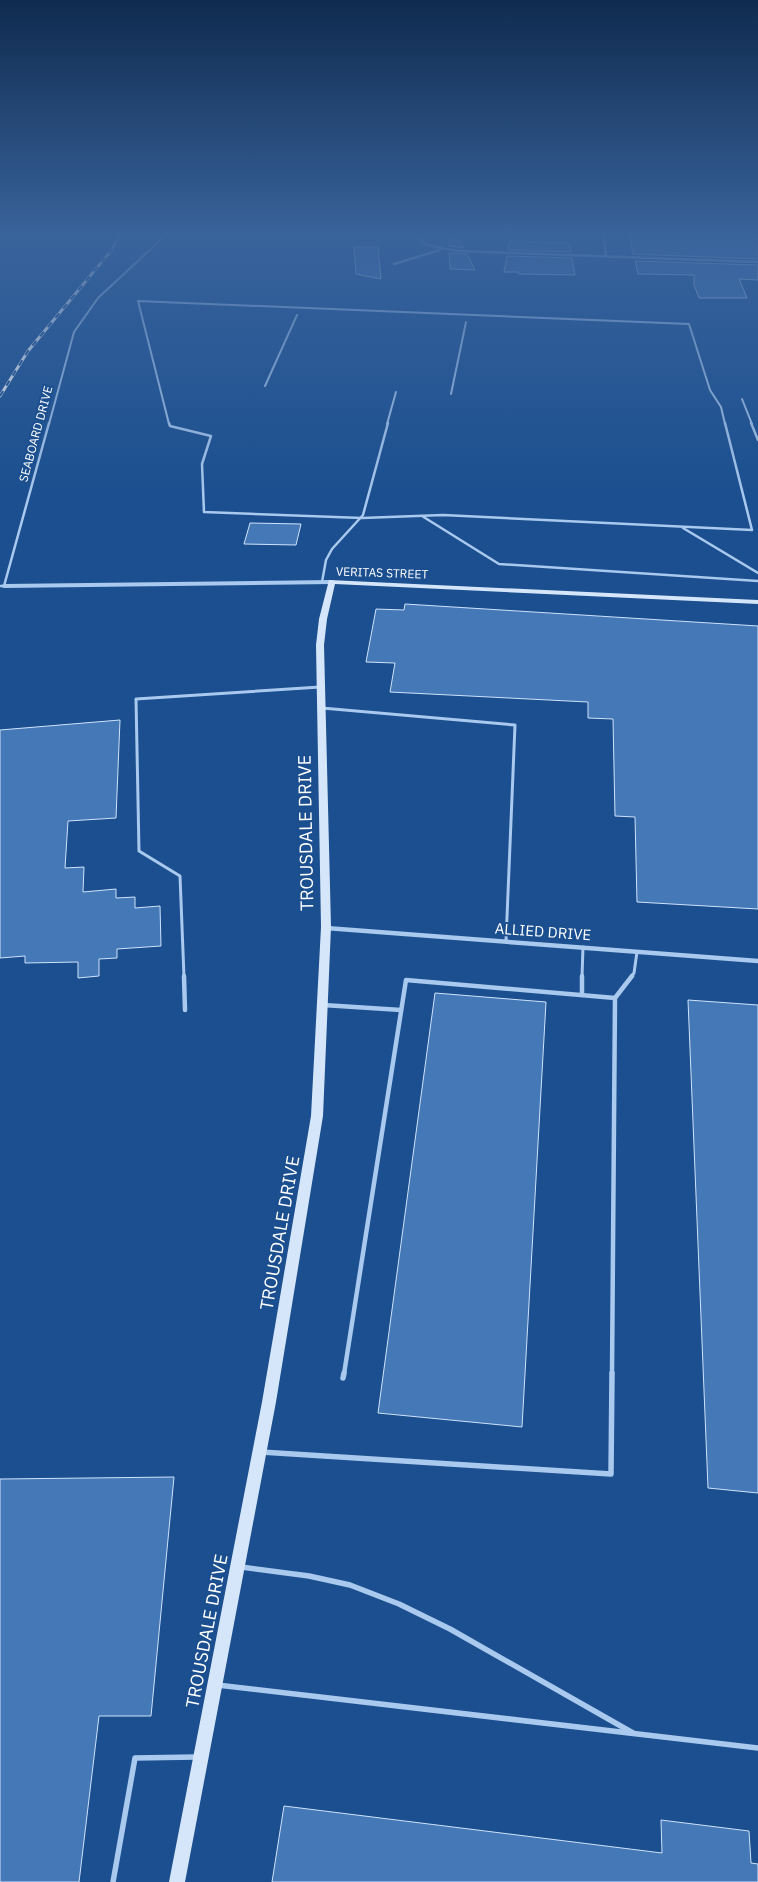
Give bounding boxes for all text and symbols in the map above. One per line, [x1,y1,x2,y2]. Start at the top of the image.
street label: SEABOARD DRIVE [15,384,56,484]
street label: VERITAS STREET [336,563,429,582]
street label: TROUSDALE DRIVE [293,755,318,911]
street label: ALLIED DRIVE [494,919,592,944]
street label: TROUSDALE DRIVE [255,1154,304,1312]
street label: TROUSDALE DRIVE [180,1552,233,1710]

